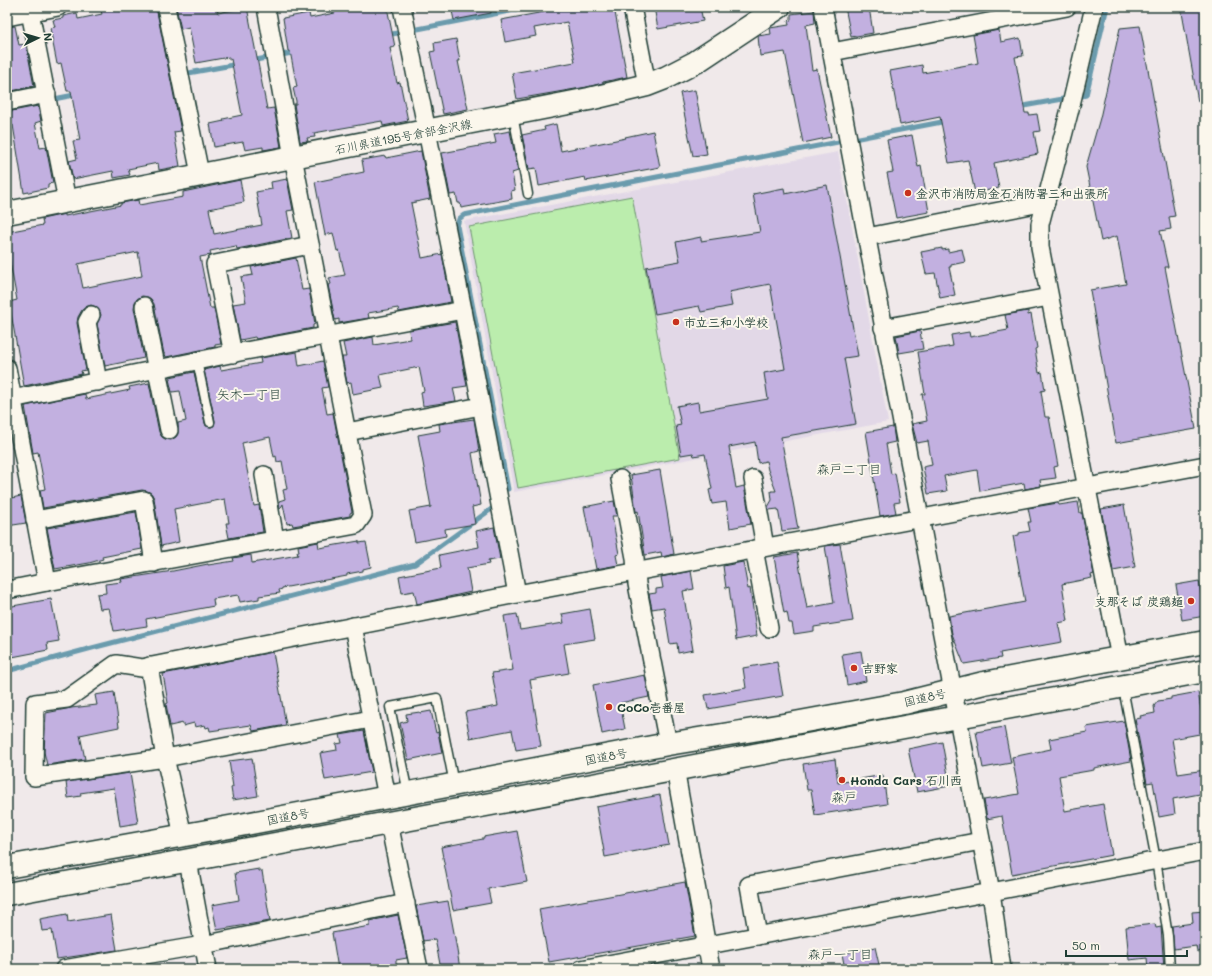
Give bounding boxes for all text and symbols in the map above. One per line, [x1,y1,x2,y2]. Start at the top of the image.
north arrow [18,18,58,58]
text: N [41,32,56,42]
street label: 石川県道195号倉部金沢線 [333,115,473,157]
place label: 金沢市消防局金石消防署三和出張所 [916,185,1109,201]
marker: 金沢市消防局金石消防署三和出張所 [903,188,913,198]
place label: 市立三和小学校 [684,314,768,330]
marker: 市立三和小学校 [671,317,681,327]
district label: 矢木一丁目 [216,385,282,402]
district label: 森戸二丁目 [816,460,882,477]
place label: 支那そば 炭鶏麺 [1095,593,1183,609]
marker: 支那そば 炭鶏麺 [1186,596,1196,606]
place label: 吉野家 [862,660,898,676]
marker: 吉野家 [849,663,859,673]
street label: 国道8号 [902,684,948,710]
place label: CoCo壱番屋 [617,699,685,715]
marker: CoCo壱番屋 [604,702,614,712]
street label: 国道8号 [583,744,629,768]
place label: Honda Cars 石川西 [850,772,962,788]
marker: Honda Cars 石川西 [837,775,847,785]
district label: 森戸 [831,788,857,805]
street label: 国道8号 [265,804,311,828]
scale bar [1066,932,1187,958]
text: 50 m [1072,937,1100,953]
district label: 森戸一丁目 [807,945,873,962]

